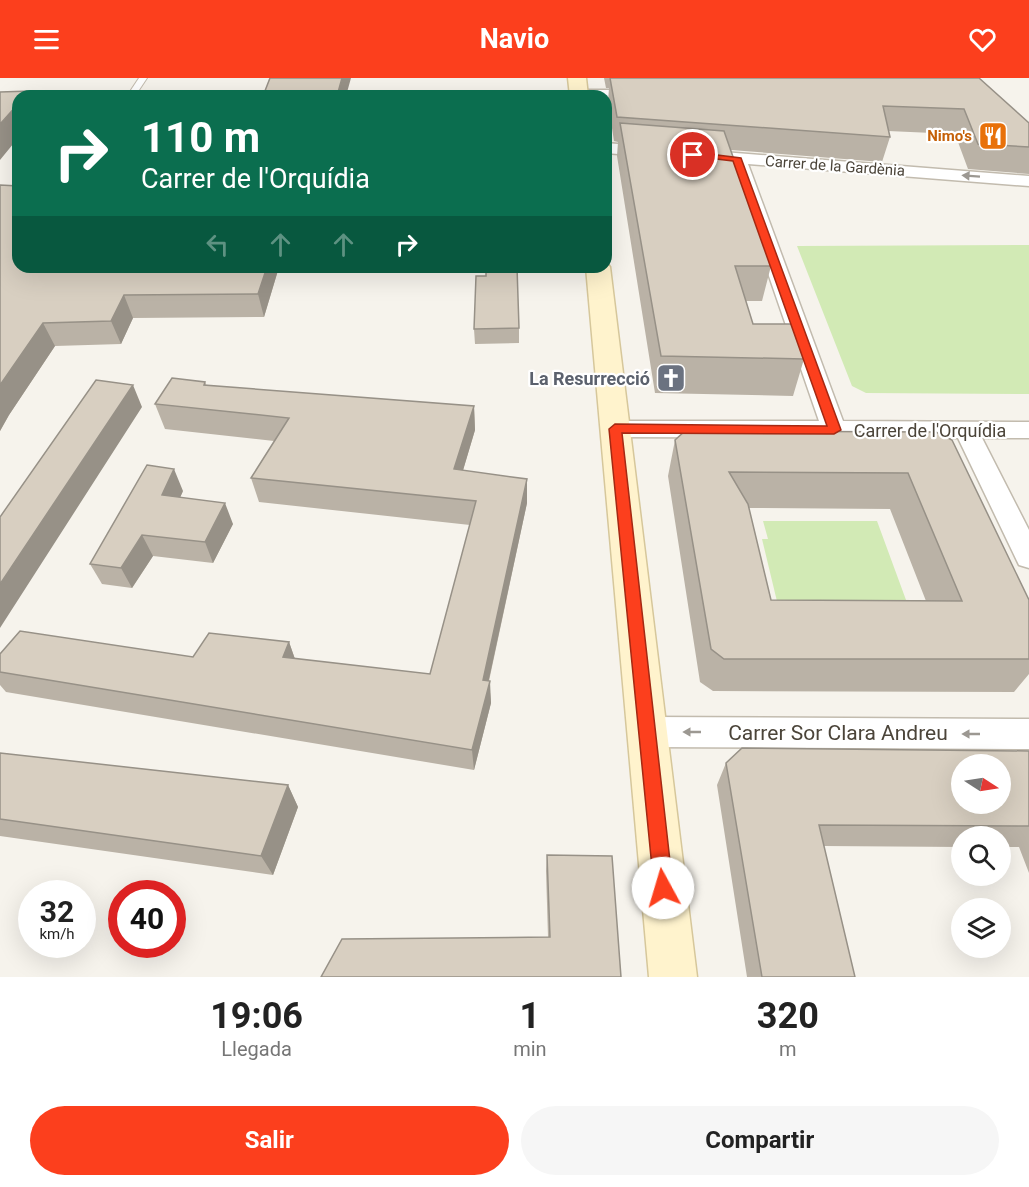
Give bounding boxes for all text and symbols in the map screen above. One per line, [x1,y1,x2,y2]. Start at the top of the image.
icon: menu [30,23,63,56]
text: Navio [480,23,549,55]
icon: heart [966,23,999,56]
text: 110 m [141,113,260,162]
icon: right [42,114,120,192]
restaurant icon: Nimo's [977,120,1009,152]
place label: Nimo's [927,127,972,145]
pin [667,129,718,180]
icon: arrive [676,138,709,171]
street label: Carrer de la Gardènia [764,152,906,180]
text: Carrer de l'Orquídia [141,163,370,195]
one-way arrow [961,171,980,181]
icon: left [201,228,234,261]
icon: ahead [264,228,297,261]
icon: ahead [327,228,360,261]
icon: right [390,228,423,261]
church icon: La Resurrecció [655,362,687,394]
place label: La Resurrecció [529,368,650,389]
street label: Carrer de l'Orquídia [854,420,1006,441]
street label: Carrer Sor Clara Andreu [728,721,948,745]
one-way arrow [682,727,701,737]
one-way arrow [961,729,980,739]
north arrow [951,754,1011,814]
map controls [951,754,1011,958]
button: search [951,826,1011,886]
position arrow [631,856,695,920]
speed limit sign: 40 [108,880,186,958]
text: 32 [40,894,74,929]
button: layers [951,898,1011,958]
text: km/h [39,925,75,943]
text: 19:06 [210,995,303,1037]
text: 1 [520,995,540,1037]
text: 320 [757,995,819,1037]
text: Llegada [221,1037,292,1061]
text: min [513,1037,547,1061]
text: m [779,1037,797,1061]
button: Salir [30,1106,509,1175]
button: Compartir [521,1106,999,1175]

